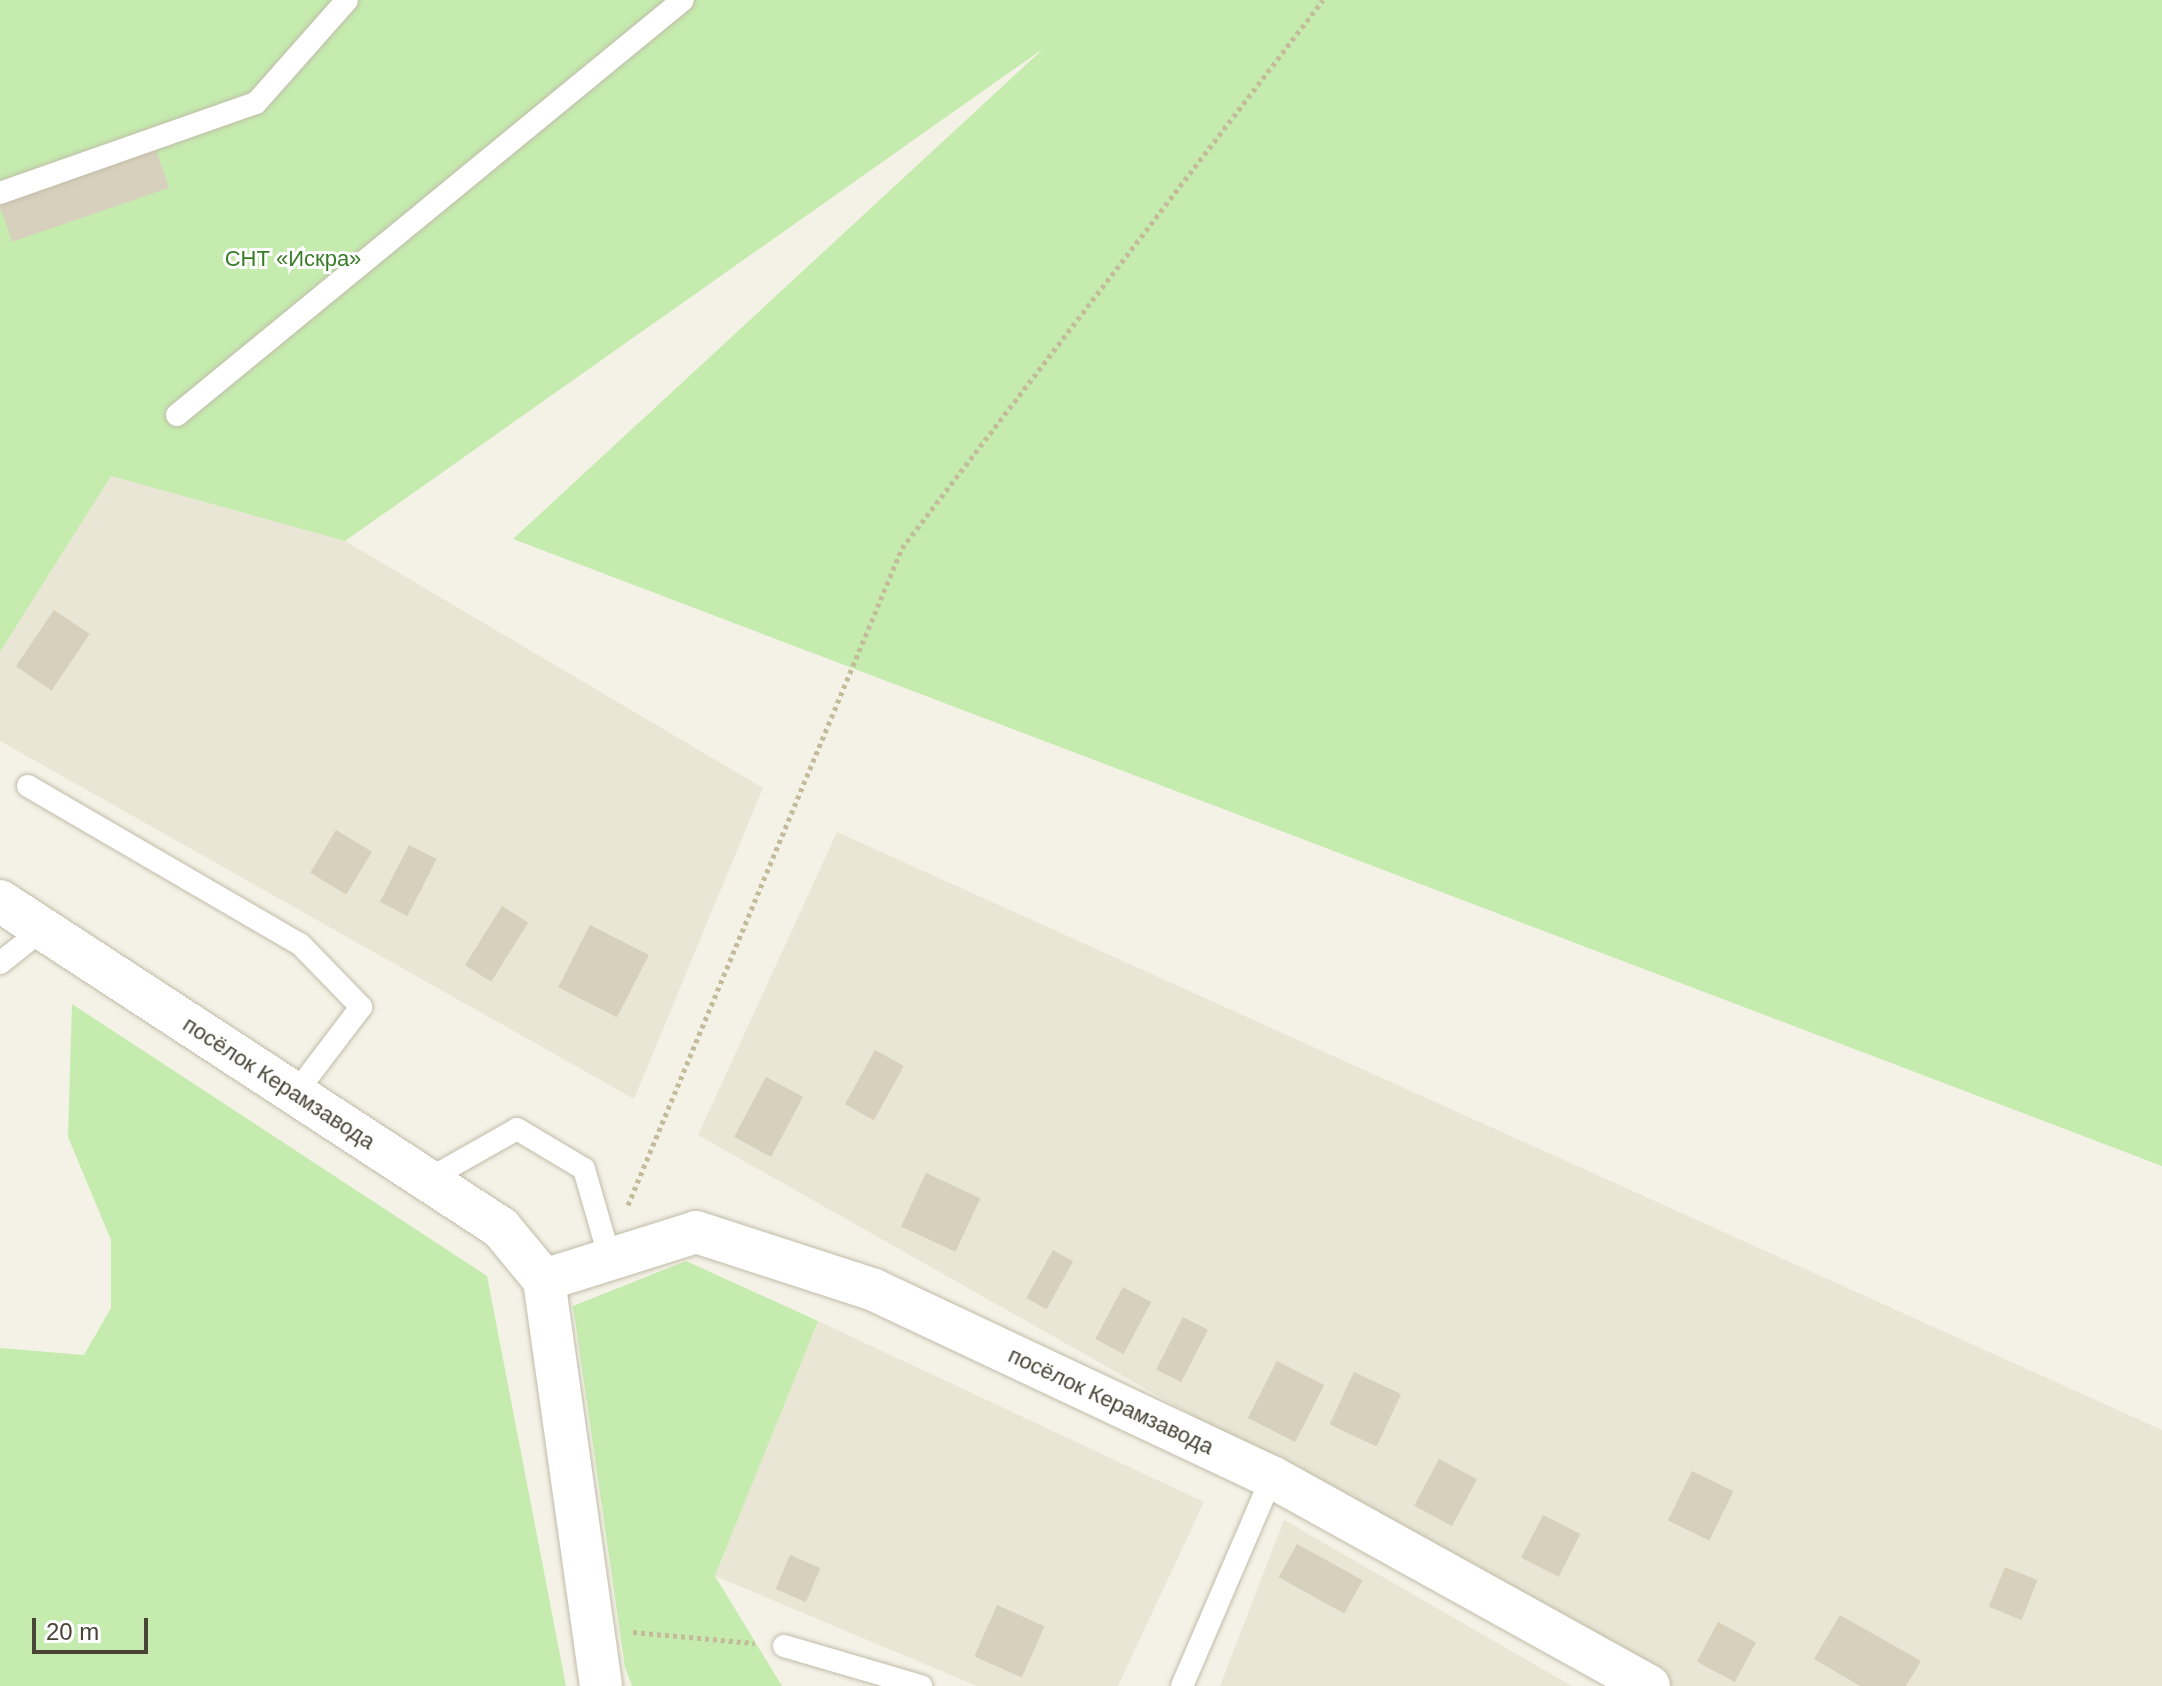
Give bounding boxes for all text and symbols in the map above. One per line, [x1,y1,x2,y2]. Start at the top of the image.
park label: СНТ «Искра» [225,246,361,272]
street label: посёлок Керамзавода [178,1011,380,1155]
street label: посёлок Керамзавода [1004,1342,1218,1460]
scale bar [36,1602,152,1652]
text: 20 m [46,1618,99,1645]

